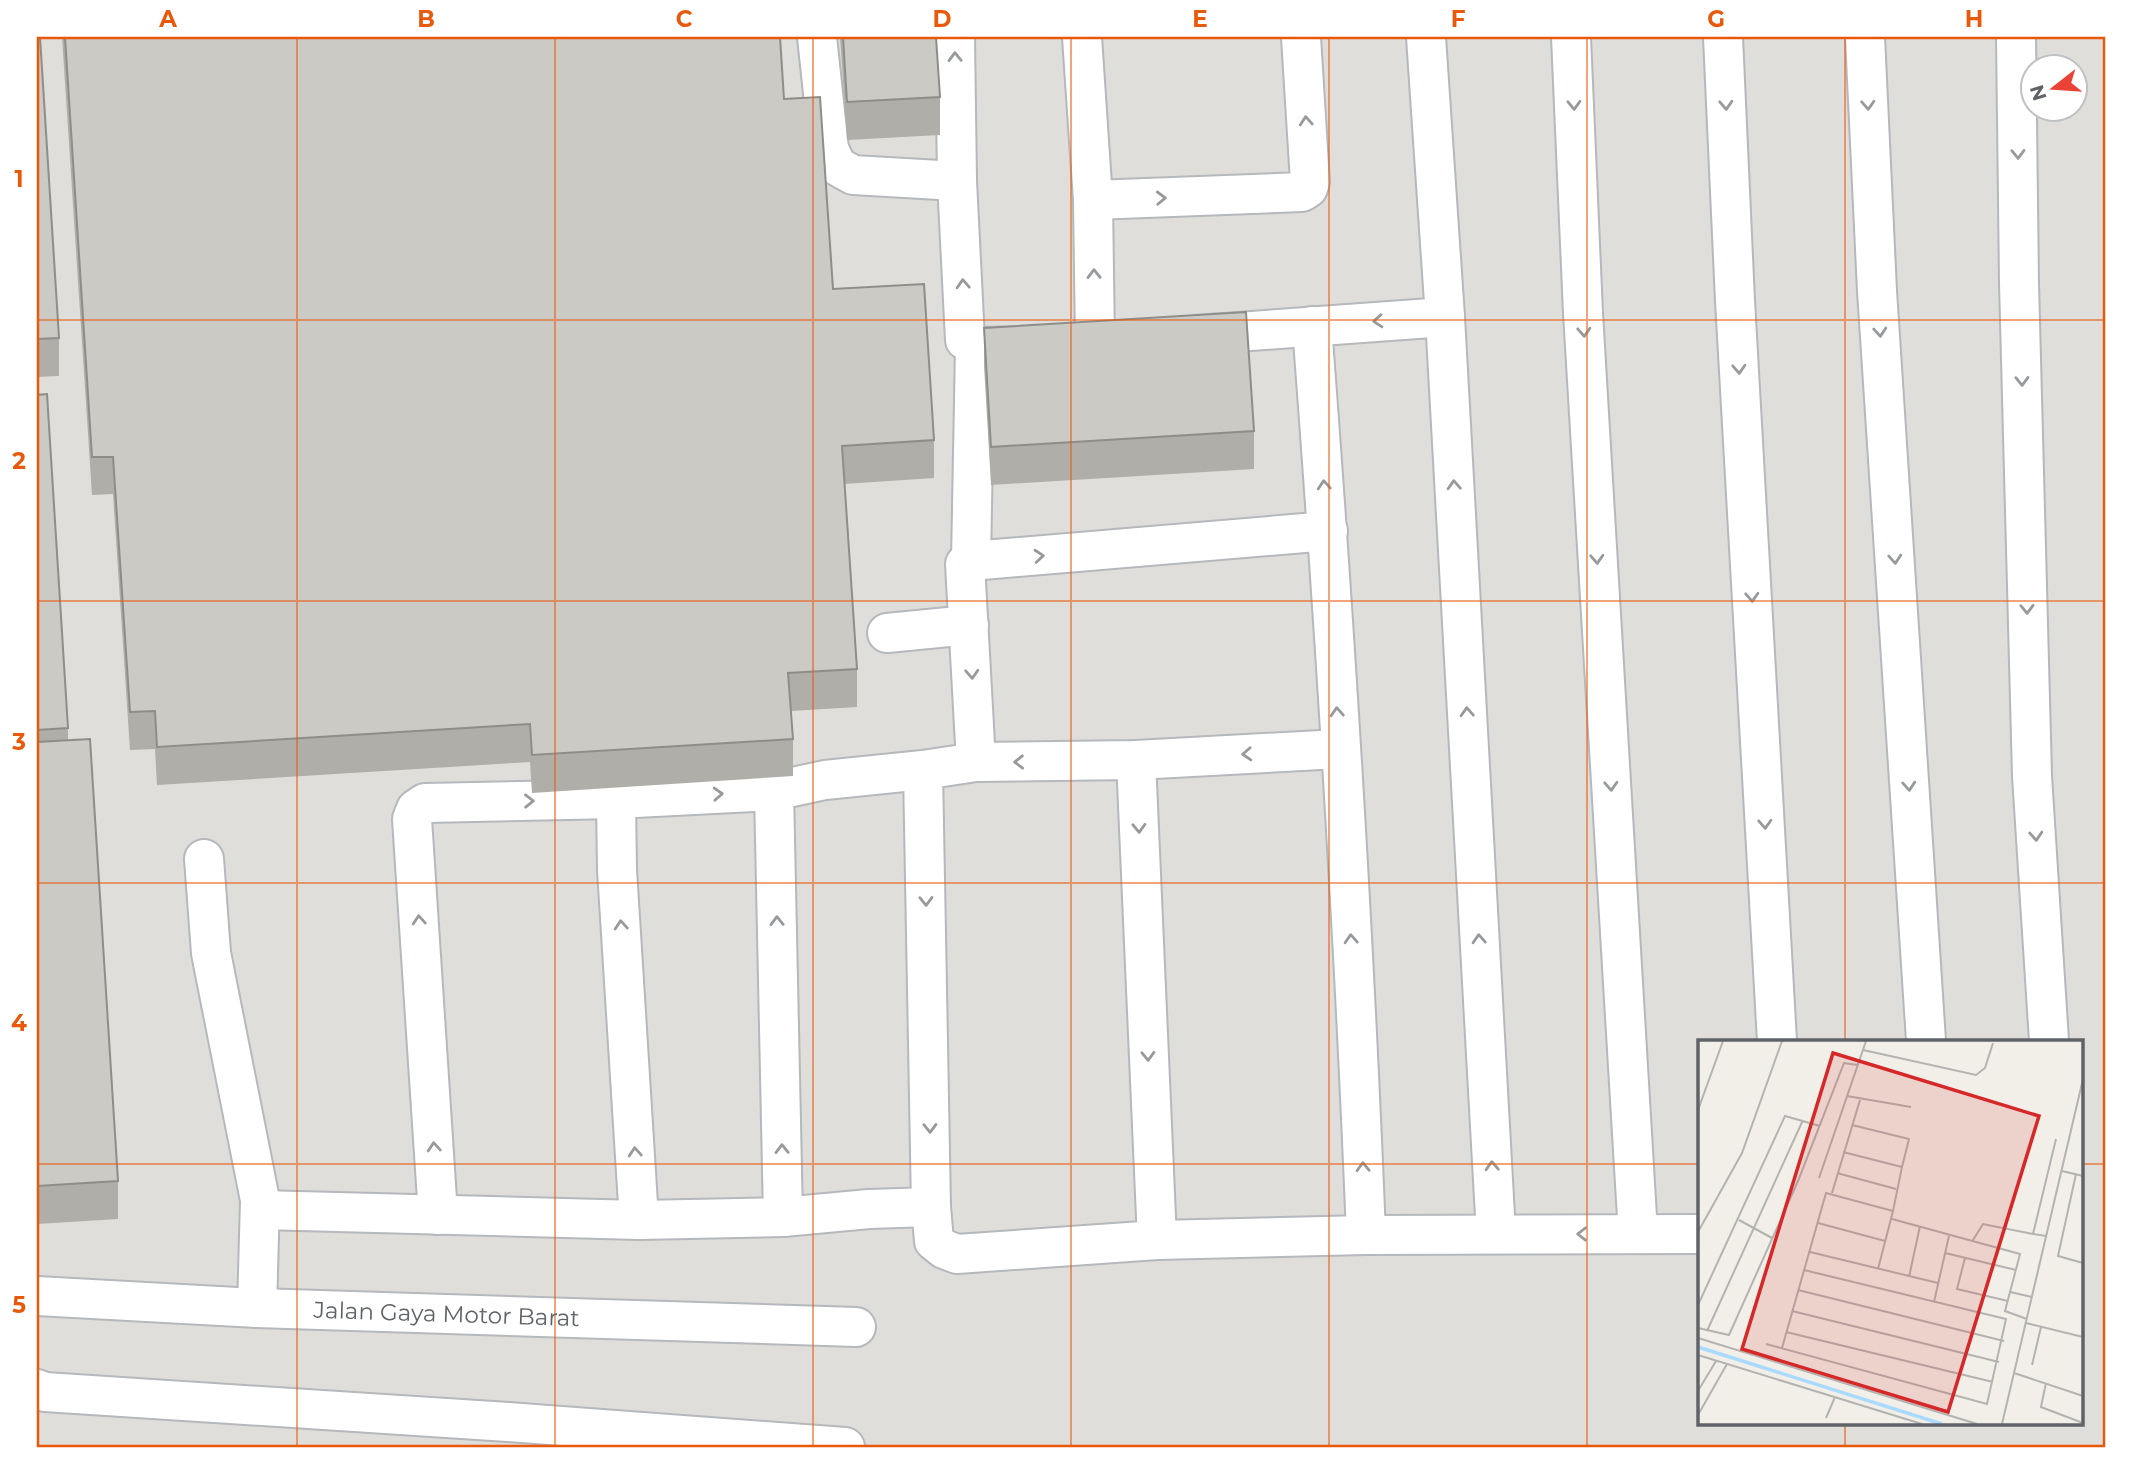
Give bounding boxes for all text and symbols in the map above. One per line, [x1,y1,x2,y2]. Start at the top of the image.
text: A [158,5,177,33]
text: B [417,5,435,33]
text: C [676,5,693,33]
text: D [933,5,952,33]
text: E [1192,5,1208,33]
text: F [1451,5,1466,33]
text: G [1707,5,1725,33]
text: H [1965,5,1983,33]
one-way arrow [948,51,963,62]
north arrow [2020,52,2090,122]
text: N [2025,82,2051,104]
one-way arrow [1566,100,1581,111]
one-way arrow [1719,100,1734,111]
one-way arrow [1861,100,1876,111]
one-way arrow [1299,115,1314,126]
one-way arrow [2010,149,2025,160]
text: 1 [14,165,24,193]
one-way arrow [1156,190,1167,205]
one-way arrow [1086,269,1102,279]
one-way arrow [955,278,970,289]
one-way arrow [1373,314,1384,329]
one-way arrow [1576,327,1591,338]
one-way arrow [1872,327,1887,338]
one-way arrow [1731,364,1746,375]
one-way arrow [2014,376,2029,387]
text: 2 [12,447,26,475]
one-way arrow [1317,479,1332,490]
one-way arrow [1447,479,1462,490]
one-way arrow [1034,549,1045,564]
one-way arrow [1590,554,1605,565]
one-way arrow [1887,554,1902,565]
one-way arrow [1744,591,1759,602]
one-way arrow [2020,604,2035,615]
one-way arrow [964,669,979,680]
one-way arrow [1460,706,1475,717]
one-way arrow [1330,707,1345,718]
text: 3 [11,728,26,756]
one-way arrow [1241,747,1252,762]
one-way arrow [1014,754,1024,770]
one-way arrow [1603,781,1618,792]
one-way arrow [1902,781,1917,792]
one-way arrow [713,787,724,802]
one-way arrow [525,793,535,809]
one-way arrow [1757,819,1772,830]
one-way arrow [1131,823,1146,834]
one-way arrow [2028,831,2043,842]
one-way arrow [918,896,934,906]
one-way arrow [412,915,427,926]
one-way arrow [769,916,784,927]
one-way arrow [614,919,629,930]
one-way arrow [1472,933,1487,944]
one-way arrow [1344,934,1359,945]
text: 4 [11,1009,27,1037]
inset map [1698,1040,2082,1424]
one-way arrow [1140,1050,1155,1061]
one-way arrow [923,1123,938,1134]
one-way arrow [427,1142,442,1153]
one-way arrow [774,1143,789,1154]
one-way arrow [628,1146,643,1157]
one-way arrow [1485,1160,1500,1171]
one-way arrow [1355,1161,1370,1172]
one-way arrow [1576,1226,1587,1242]
text: 5 [12,1291,26,1319]
street label: Jalan Gaya Motor Barat [312,1296,580,1332]

